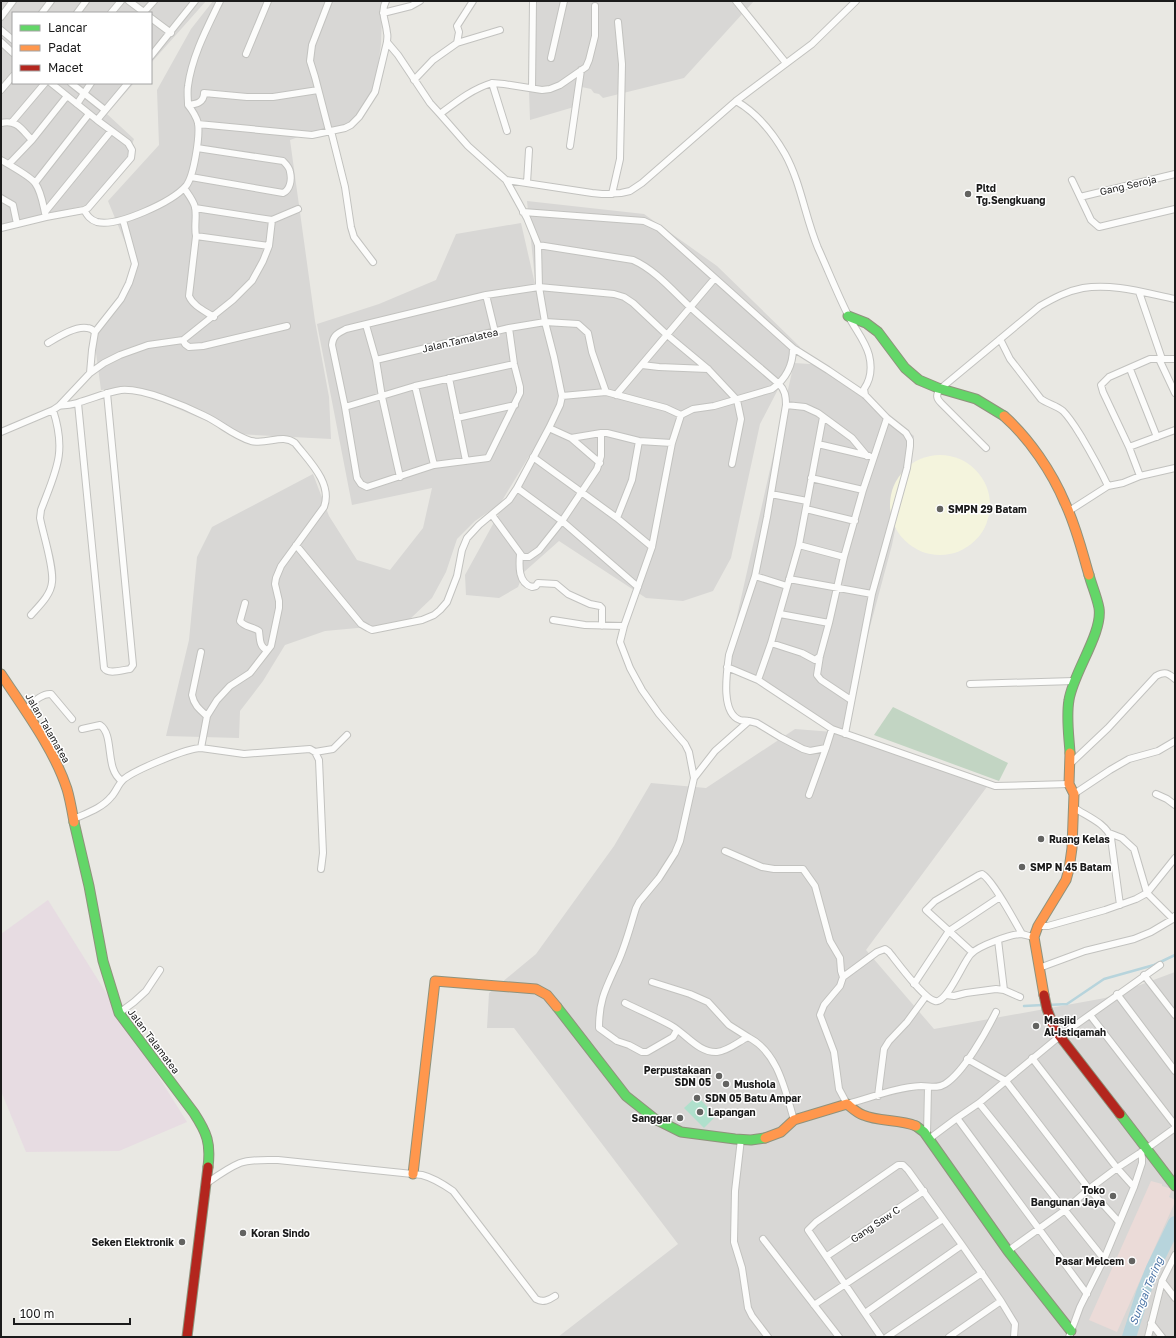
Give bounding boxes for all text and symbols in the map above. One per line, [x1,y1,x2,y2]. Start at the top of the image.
legend [12,12,152,84]
text: Lancar [48,20,87,35]
text: Padat [48,40,82,55]
text: Macet [48,60,84,75]
street label: Gang Seroja [1098,173,1158,197]
place label: Pltd Tg.Sengkuang [976,182,1046,206]
marker: Pltd Tg.Sengkuang [963,189,973,199]
street label: Jalan.Tamalatea [421,325,499,355]
place label: SMPN 29 Batam [948,503,1027,515]
marker: SMPN 29 Batam [935,504,945,514]
street label: Jalan Talamatea [23,691,73,765]
place label: Ruang Kelas [1049,833,1110,845]
marker: Ruang Kelas [1036,834,1046,844]
place label: SMP N 45 Batam [1030,861,1111,873]
marker: SMP N 45 Batam [1017,862,1027,872]
street label: Jalan Talamatea [126,1006,182,1076]
place label: Masjid Al-Istiqamah [1044,1014,1106,1038]
marker: Masjid Al-Istiqamah [1031,1021,1041,1031]
place label: Perpustakaan SDN 05 [644,1064,711,1088]
marker: Perpustakaan SDN 05 [714,1071,724,1081]
place label: Mushola [734,1078,776,1090]
marker: Mushola [721,1079,731,1089]
place label: SDN 05 Batu Ampar [705,1092,801,1104]
marker: SDN 05 Batu Ampar [692,1093,702,1103]
place label: Lapangan [708,1106,756,1118]
marker: Lapangan [695,1107,705,1117]
place label: Sanggar [631,1112,672,1124]
marker: Sanggar [675,1113,685,1123]
place label: Toko Bangunan Jaya [1031,1184,1105,1208]
marker: Toko Bangunan Jaya [1108,1191,1118,1201]
street label: Gang Saw C [848,1203,902,1245]
place label: Koran Sindo [251,1227,310,1239]
marker: Koran Sindo [238,1228,248,1238]
place label: Seken Elektronik [92,1236,174,1248]
marker: Seken Elektronik [177,1237,187,1247]
water label: Sungai Tering [1126,1254,1166,1327]
place label: Pasar Melcem [1055,1255,1124,1267]
marker: Pasar Melcem [1127,1256,1137,1266]
scale bar [14,1300,130,1326]
text: 100 m [20,1306,54,1321]

